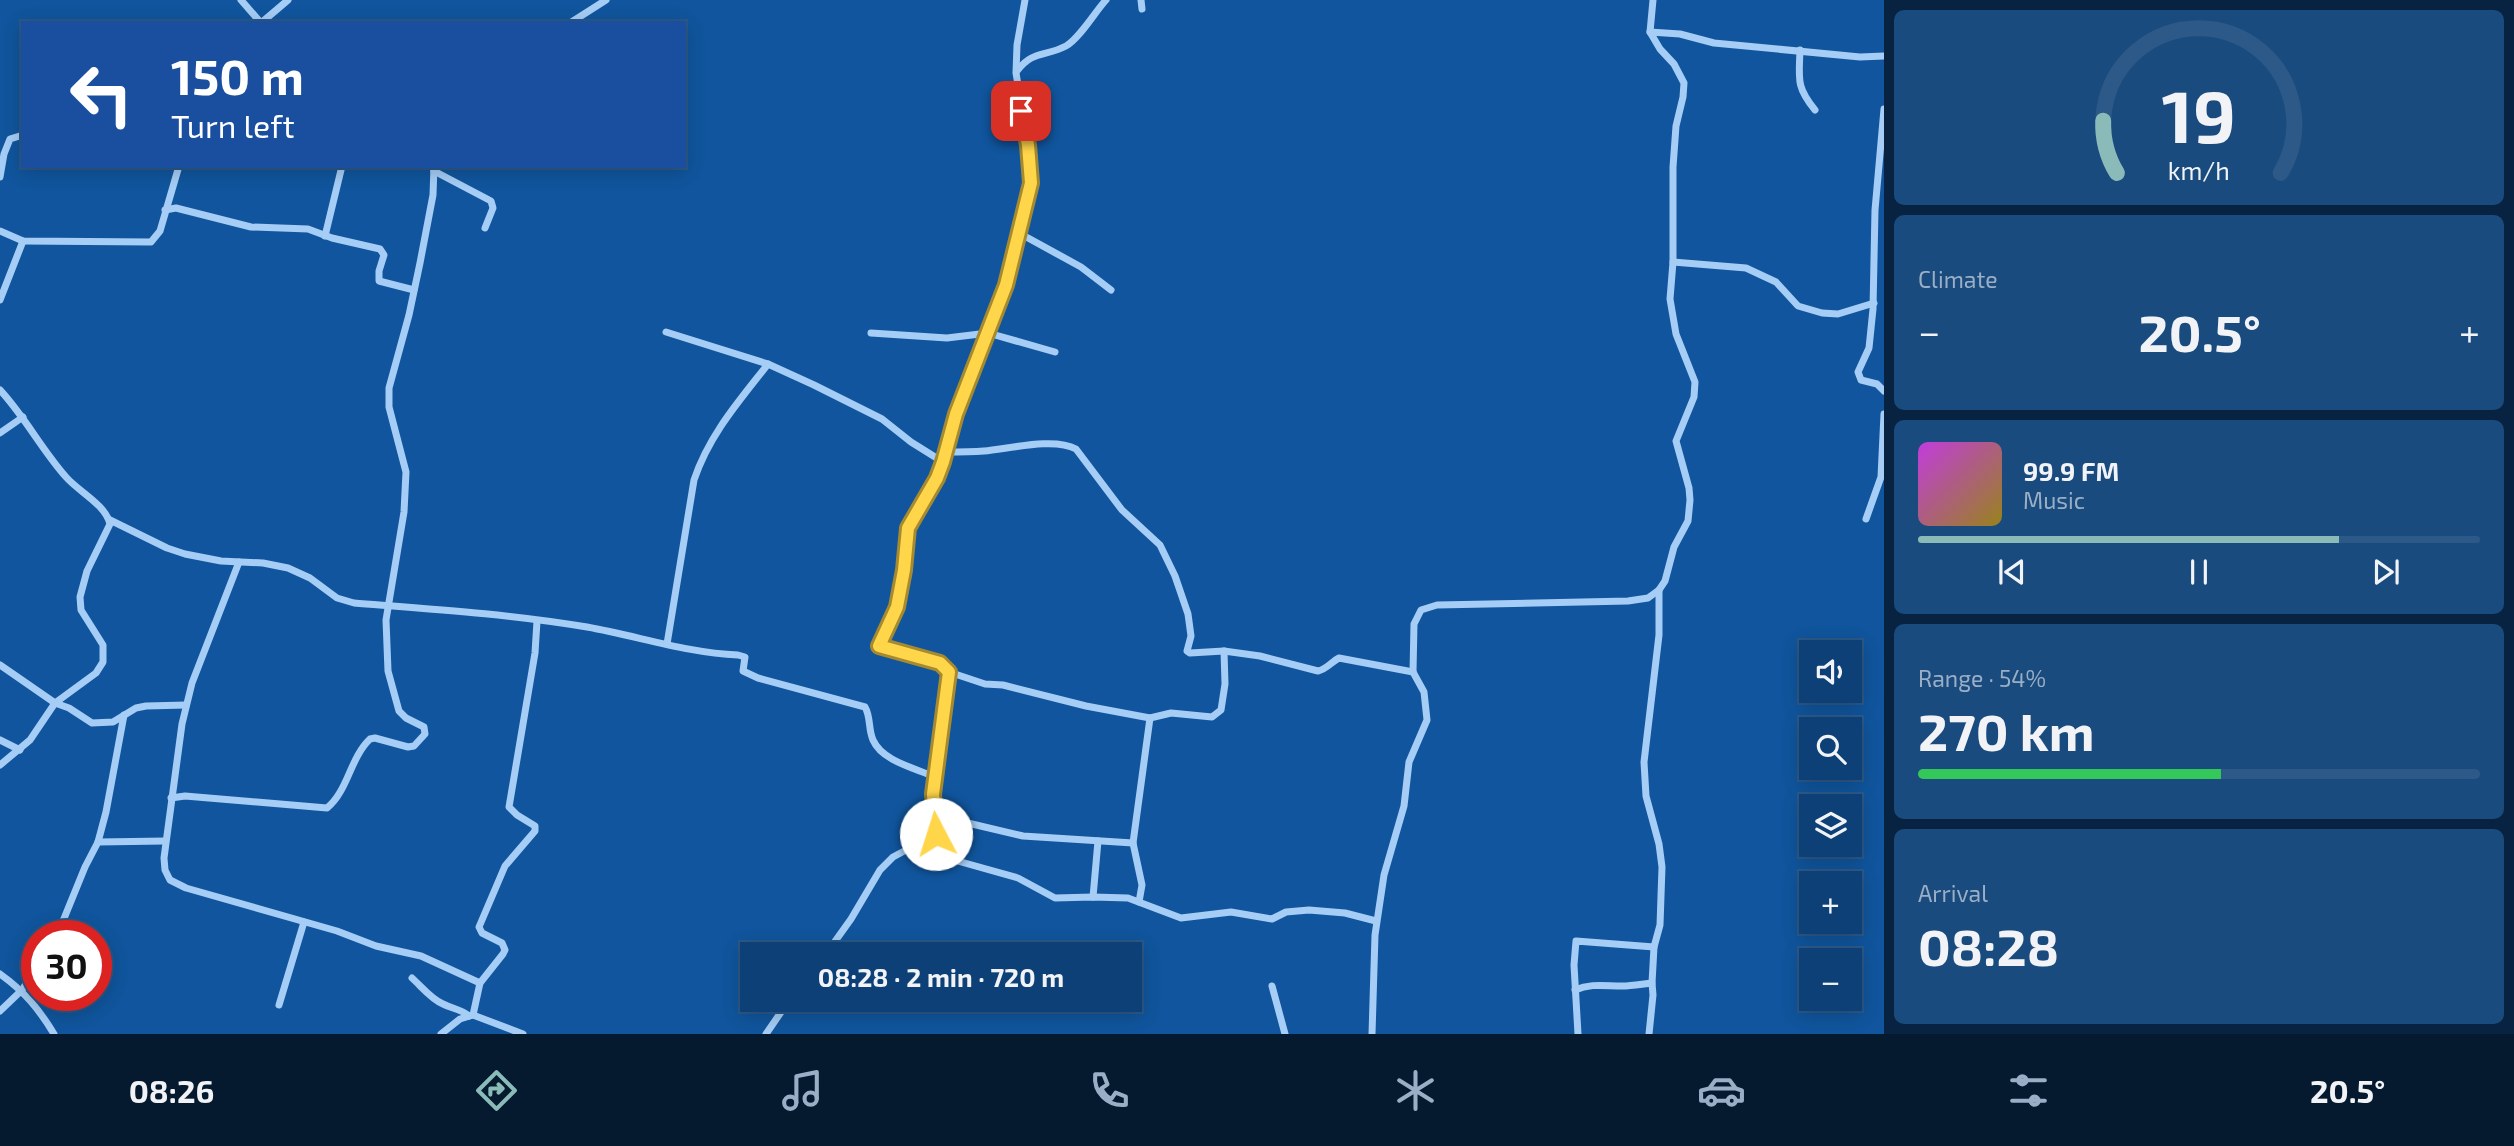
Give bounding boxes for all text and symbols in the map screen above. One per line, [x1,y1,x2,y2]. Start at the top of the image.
text: 150 m [171,46,304,105]
icon: left [56,49,147,140]
text: 19 [2162,71,2236,159]
pin [991,81,1051,141]
icon: arrive [1002,92,1040,130]
text: Turn left [171,106,295,144]
text: km/h [2168,155,2230,185]
text: Climate [1918,265,1998,293]
text: 20.5° [2138,300,2261,362]
text: − [1918,308,1940,354]
text: + [2459,308,2480,354]
text: 99.9 FM [2023,455,2119,486]
text: Music [2023,486,2085,514]
icon: previous [1993,553,2031,591]
icon: pause [2180,553,2218,591]
icon: next [2367,553,2405,591]
map controls [1799,640,1862,1011]
button: sound [1799,640,1862,703]
text: Range · 54% [1918,664,2046,692]
text: 270 km [1918,699,2095,761]
button: search [1799,717,1862,780]
button: layers [1799,794,1862,857]
position arrow [899,797,973,871]
button: + [1799,871,1862,934]
text: Arrival [1918,879,1988,907]
text: 08:28 [1918,914,2059,976]
speed limit sign: 30 [21,920,112,1011]
button: − [1799,948,1862,1011]
text: 08:28 · 2 min · 720 m [818,961,1064,992]
icon: directions [472,1066,521,1115]
icon: music [778,1066,827,1115]
icon: phone [1085,1066,1134,1115]
icon: climate [1391,1066,1440,1115]
icon: car [1697,1066,1746,1115]
icon: filters [2004,1066,2053,1115]
text: 08:26 [129,1071,215,1109]
text: 20.5° [2310,1071,2385,1109]

